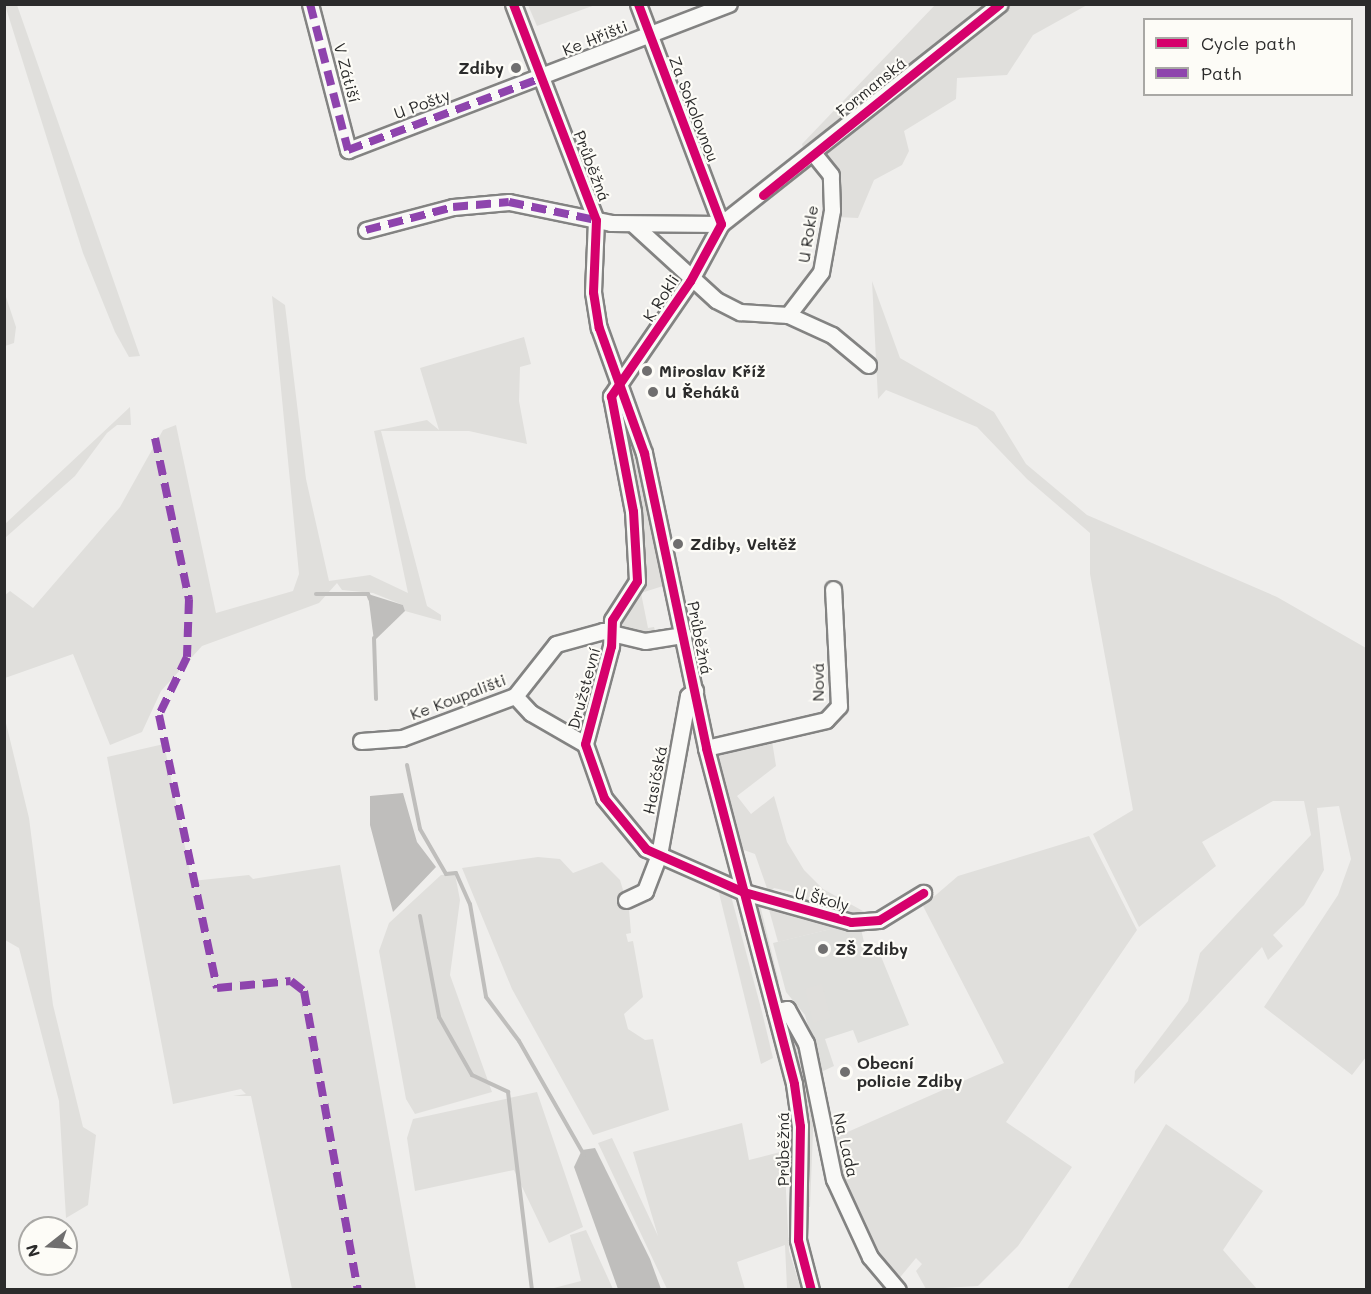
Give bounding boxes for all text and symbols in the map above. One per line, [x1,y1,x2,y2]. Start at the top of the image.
street label: Ke Hřišti [560,16,630,60]
legend [1143,18,1353,96]
text: Cycle path [1201,31,1296,55]
street label: V Zátiší [330,41,364,105]
street label: Formanská [832,53,910,121]
street label: Za Sokolovnou [665,54,723,164]
place label: Zdiby [458,58,504,78]
marker: Zdiby [509,61,523,75]
text: Path [1201,61,1241,85]
street label: U Pošty [391,85,453,123]
street label: Průběžná [570,128,614,204]
street label: U Rokle [794,204,822,264]
street label: K Rokli [639,271,683,325]
place label: Miroslav Kříž [659,361,766,381]
marker: Miroslav Kříž [640,364,654,378]
place label: U Řeháků [665,382,740,402]
marker: U Řeháků [646,385,660,399]
place label: Zdiby, Veltěž [690,534,797,554]
marker: Zdiby, Veltěž [671,537,685,551]
street label: Průběžná [683,600,717,676]
street label: Družstevní [564,645,604,731]
street label: Nová [808,662,828,702]
street label: Ke Koupališti [407,670,509,724]
street label: Hasičská [639,744,671,816]
street label: U Školy [793,883,851,915]
place label: ZŠ Zdiby [835,939,908,959]
marker: ZŠ Zdiby [816,942,830,956]
place label: Obecní policie Zdiby [857,1053,963,1091]
marker: Obecní policie Zdiby [838,1065,852,1079]
street label: Na Lada [829,1111,863,1179]
street label: Průběžná [773,1112,793,1186]
north arrow [18,1216,78,1276]
text: N [20,1242,44,1260]

